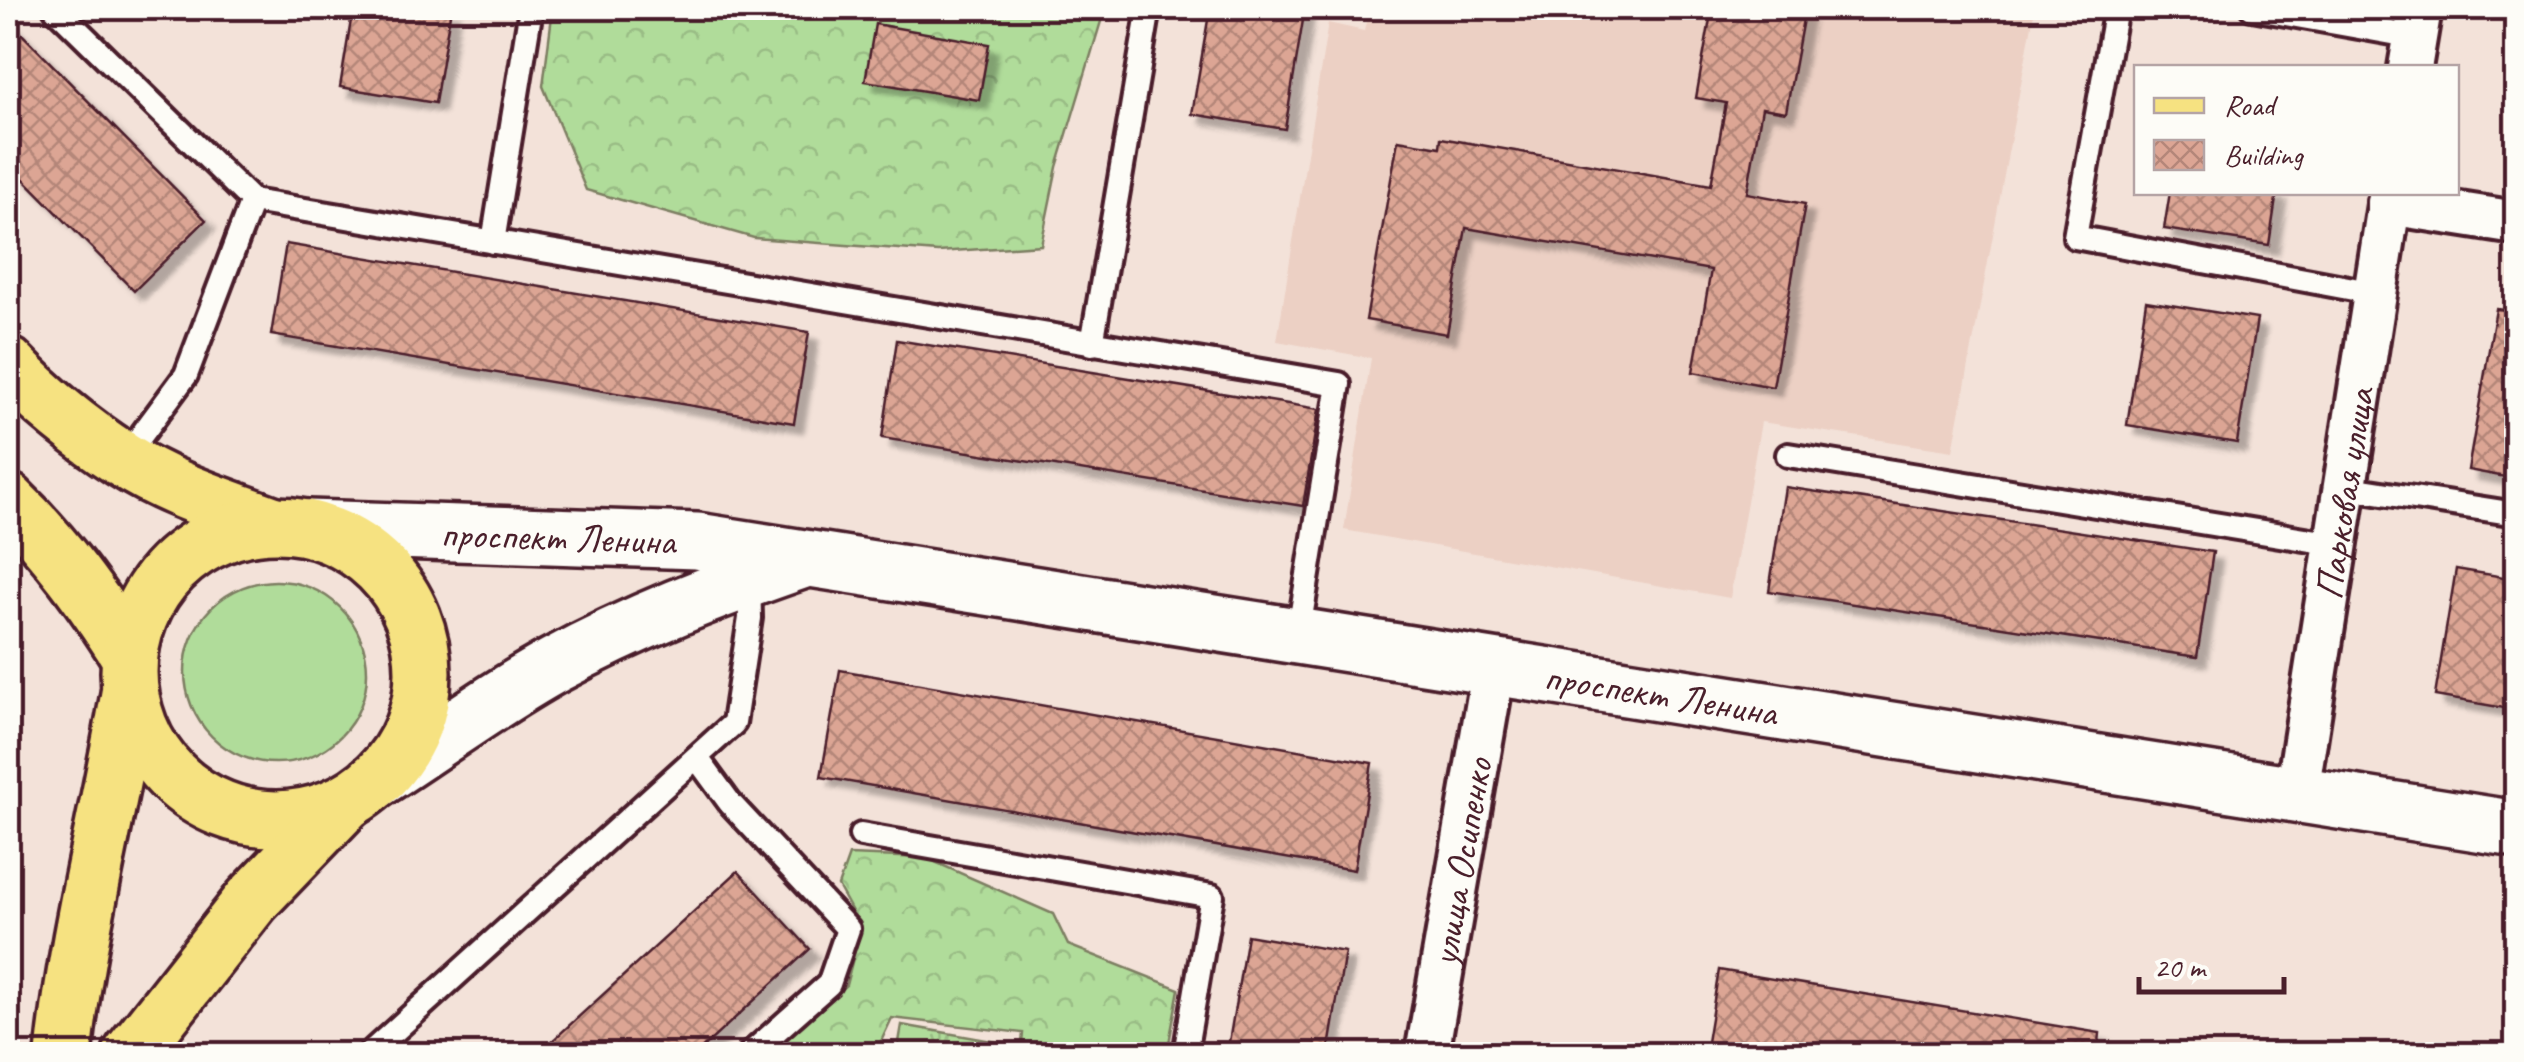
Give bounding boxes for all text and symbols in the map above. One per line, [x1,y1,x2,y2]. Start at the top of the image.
legend [2134,65,2459,195]
text: Road [2224,86,2278,124]
text: Building [2224,136,2304,174]
street label: Парковая улица [2304,382,2386,603]
street label: проспект Ленина [440,508,679,566]
street label: проспект Ленина [1541,652,1783,738]
street label: улица Осипенко [1418,753,1504,971]
scale bar [2139,932,2284,994]
text: 20 m [2154,948,2207,986]

